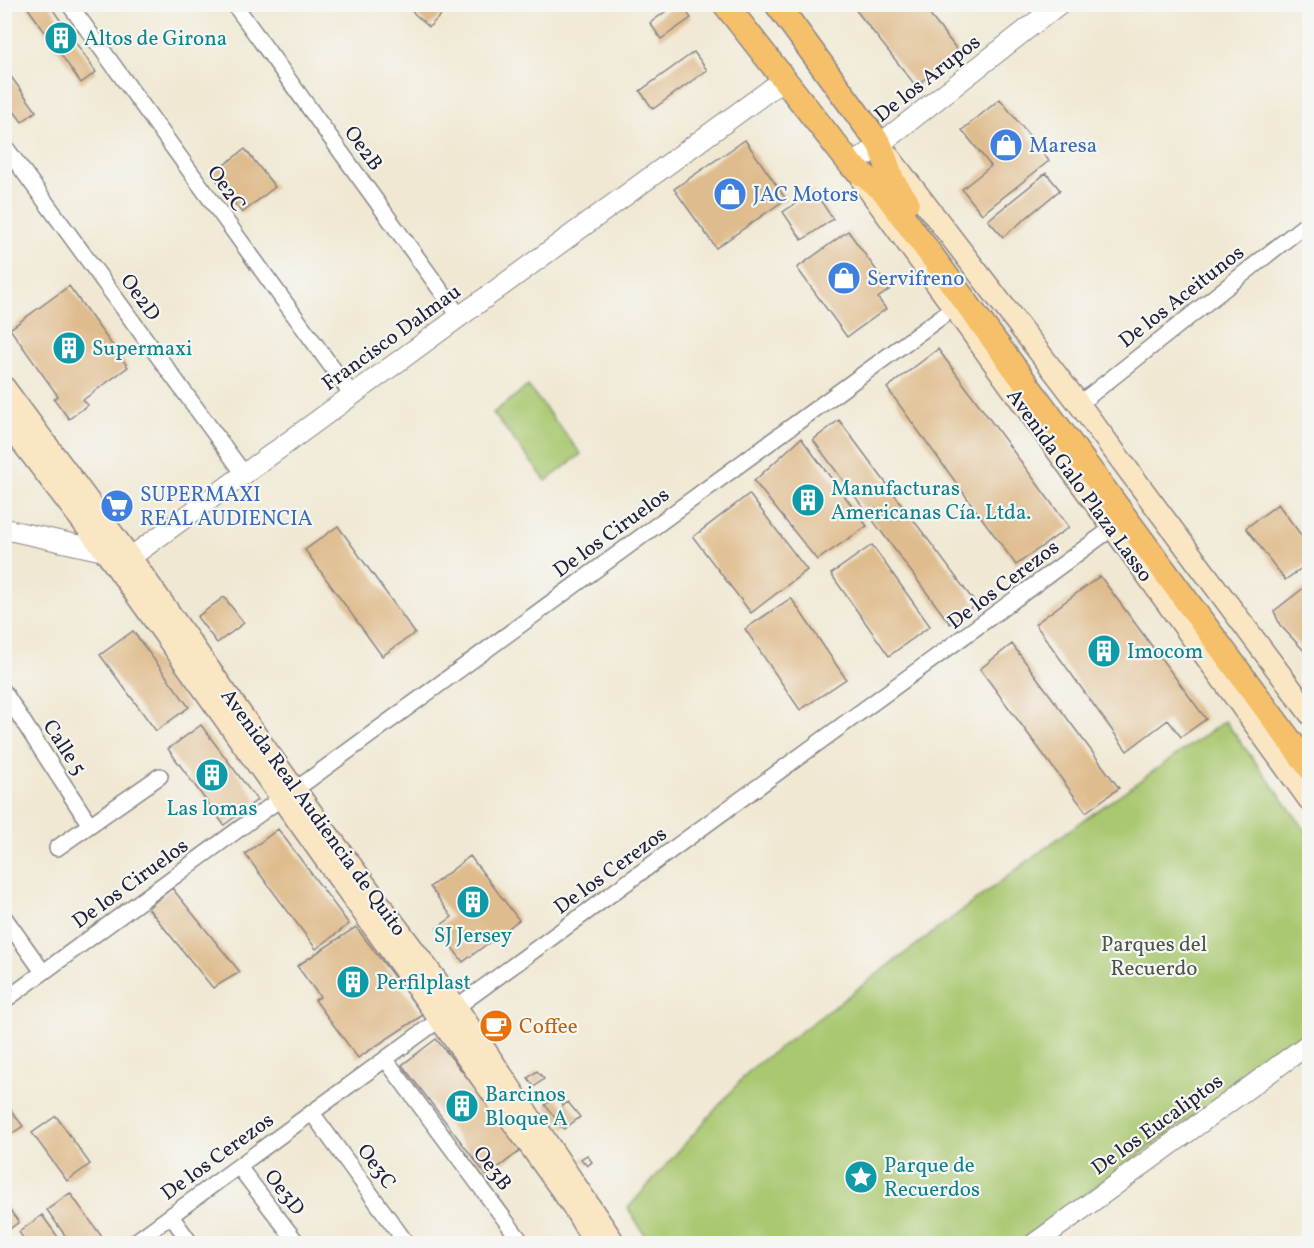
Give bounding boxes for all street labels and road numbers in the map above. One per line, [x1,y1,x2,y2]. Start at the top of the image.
street label: De los Arupos [869,28,987,130]
street label: Oe2B [336,120,389,177]
street label: Oe2C [199,160,252,218]
street label: De los Aceitunos [1113,239,1251,355]
street label: Oe2D [113,268,167,327]
street label: Francisco Dalmau [316,278,467,399]
street label: Avenida Galo Plaza Lasso [999,383,1159,589]
street label: De los Ciruelos [548,481,676,585]
street label: De los Cerezos [942,534,1066,637]
street label: Avenida Real Audiencia de Quito [213,683,413,943]
street label: Calle 5 [35,714,93,781]
street label: De los Cerezos [548,820,673,922]
street label: De los Ciruelos [67,832,195,936]
street label: De los Eucaliptos [1086,1068,1230,1183]
street label: De los Cerezos [155,1106,280,1208]
street label: Oe3C [349,1138,402,1196]
street label: Oe3B [465,1141,518,1197]
street label: Oe3D [257,1164,311,1222]

